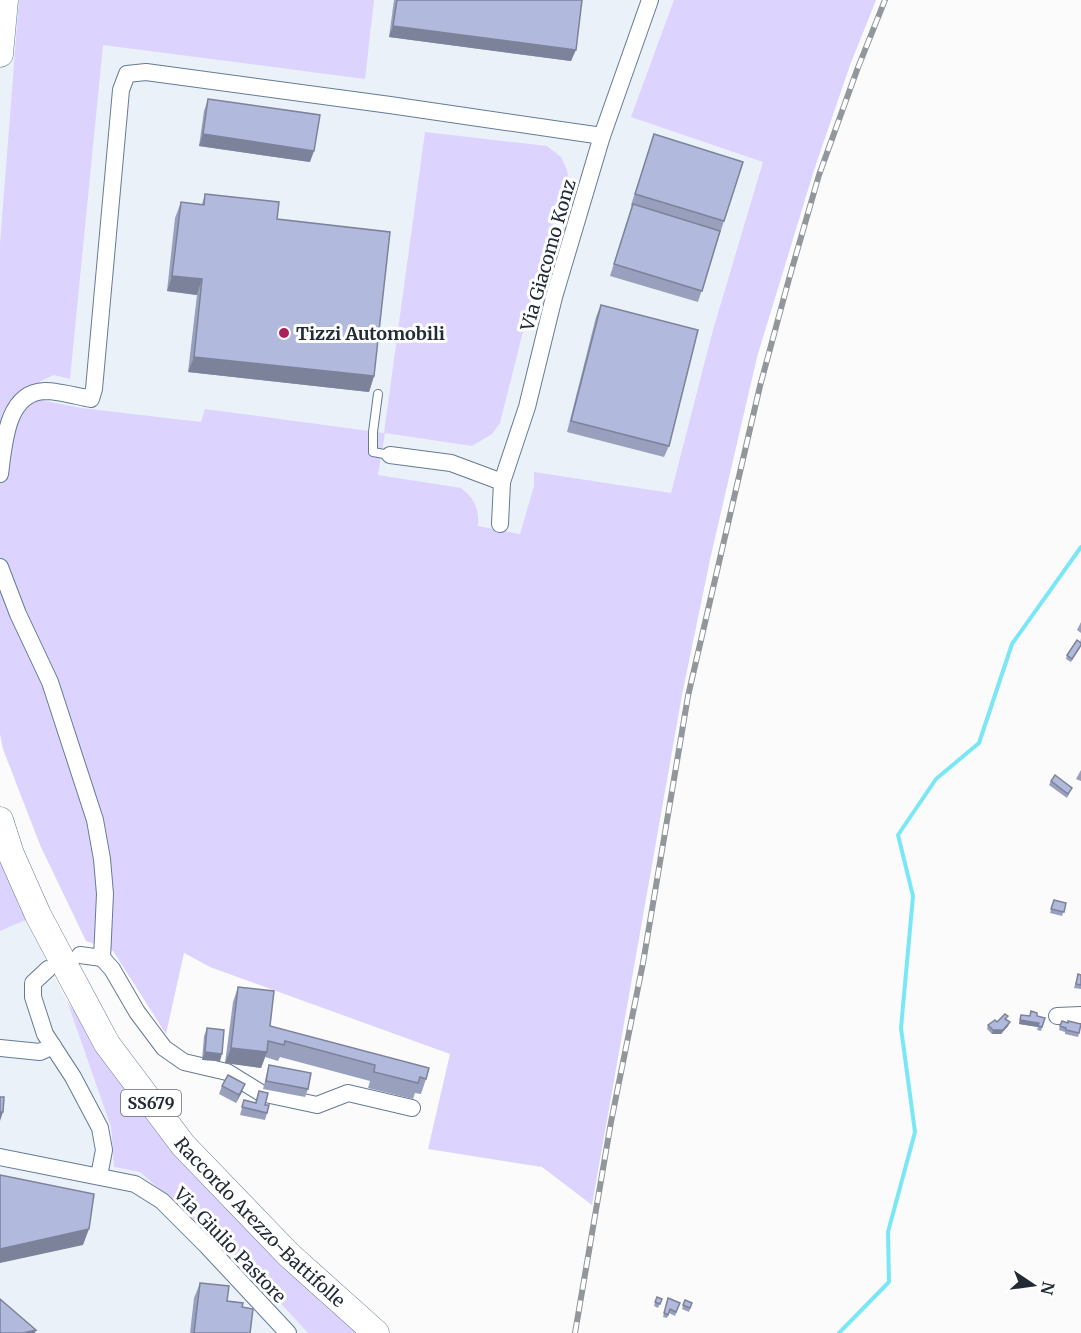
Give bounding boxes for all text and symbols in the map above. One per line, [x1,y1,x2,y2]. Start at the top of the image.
street label: Via Giacomo Konz [515,176,581,334]
place label: Tizzi Automobili [296,322,445,345]
marker: Tizzi Automobili [277,326,291,340]
road number: SS679 [121,1090,181,1116]
street label: Raccordo Arezzo-Battifolle [170,1132,350,1312]
street label: Via Giulio Pastore [168,1182,291,1307]
north arrow [1003,1255,1063,1315]
text: N [1036,1280,1059,1297]

